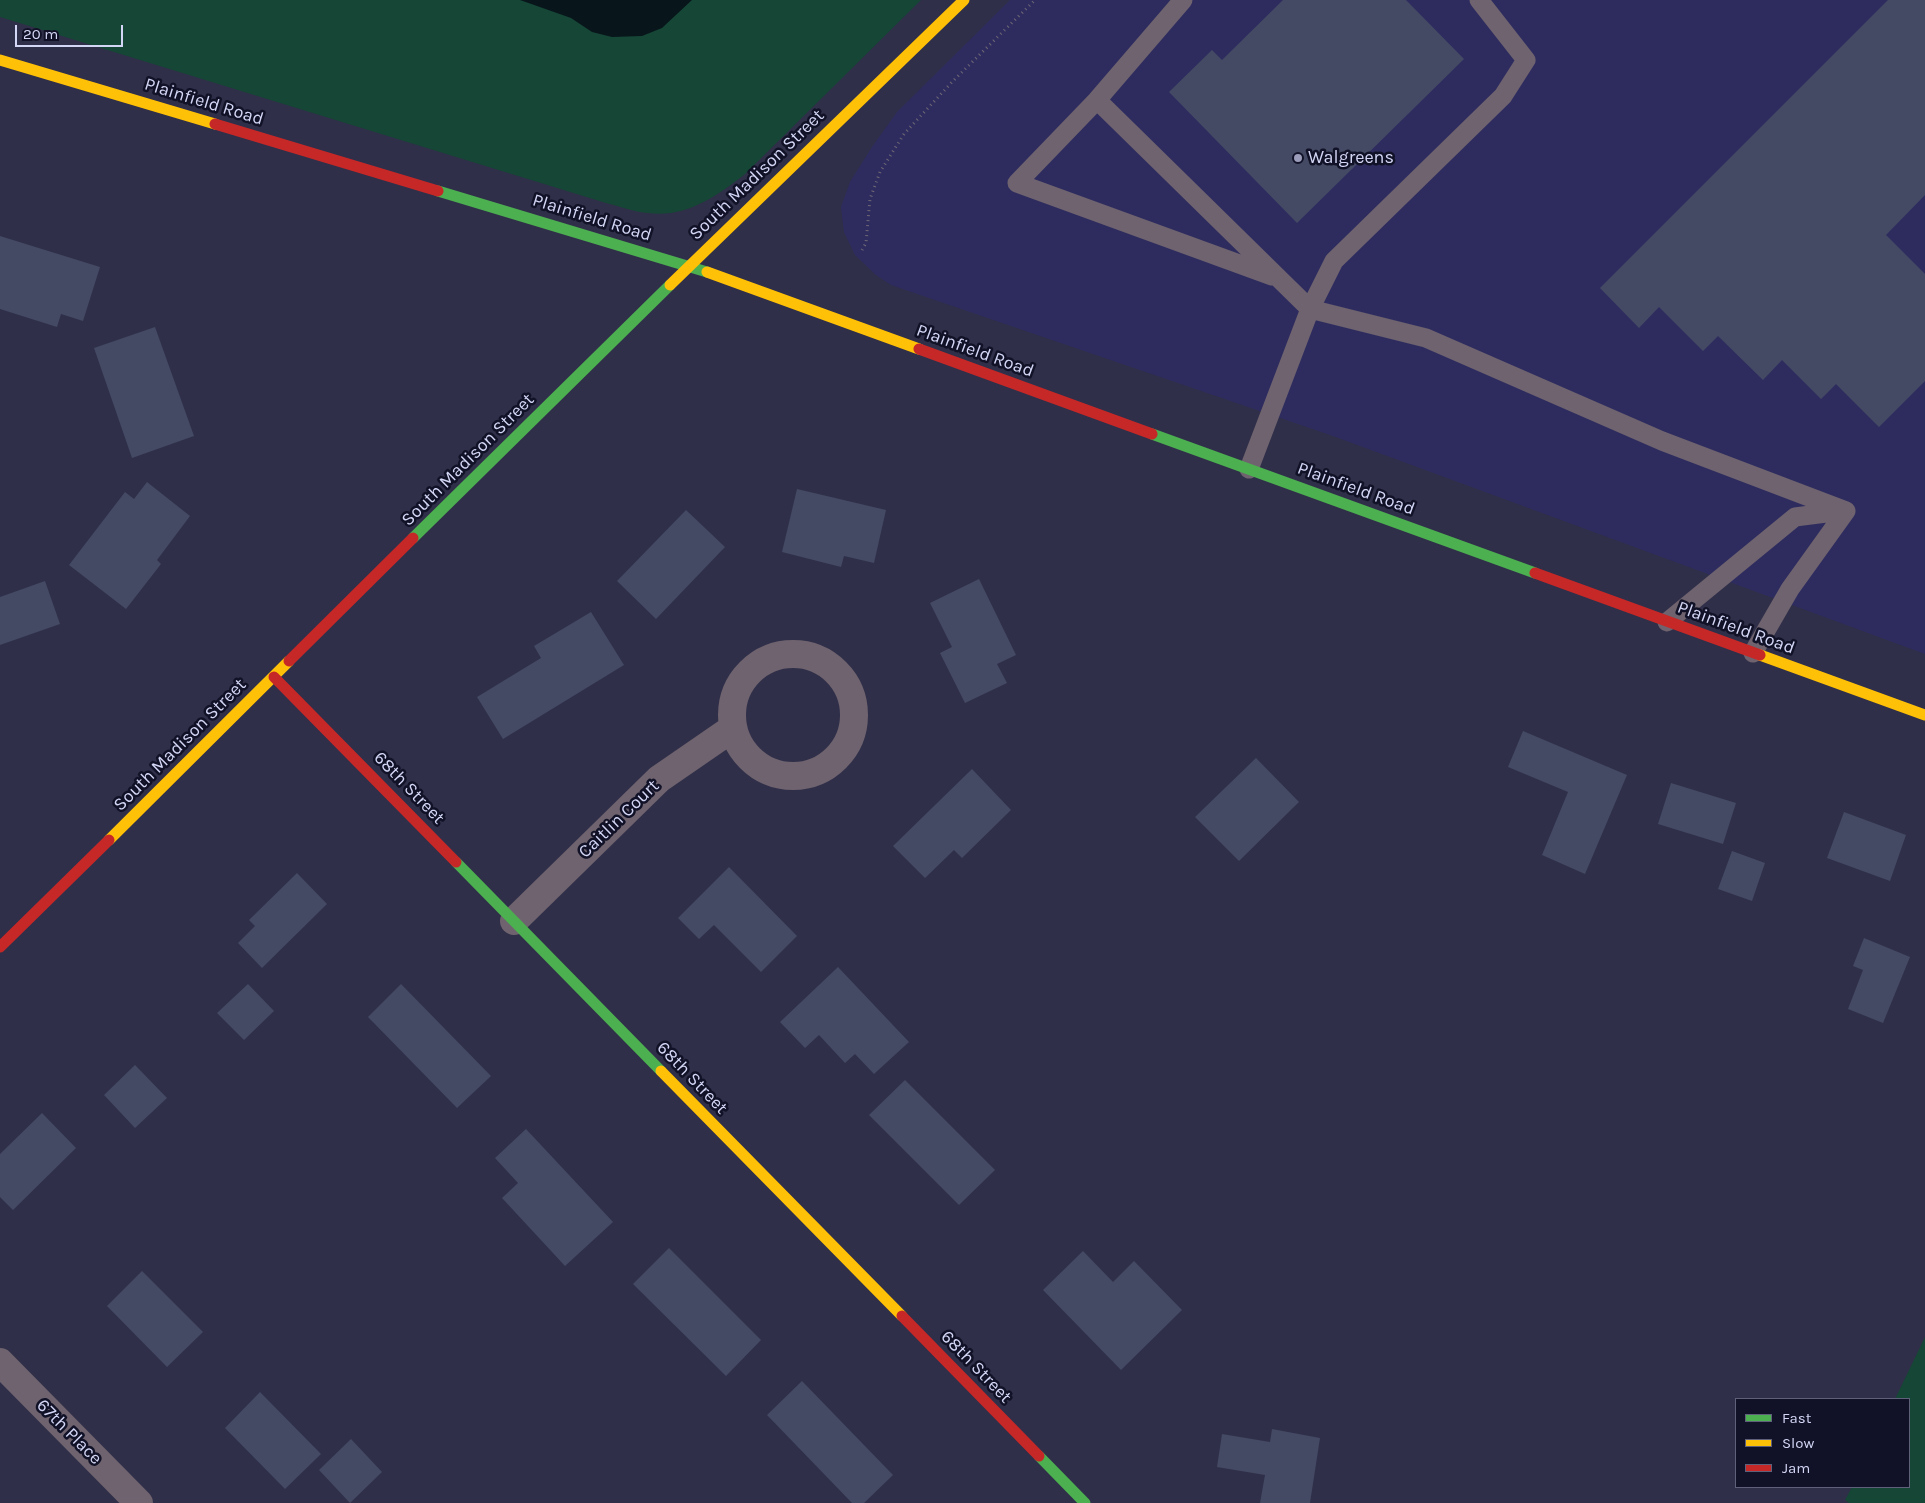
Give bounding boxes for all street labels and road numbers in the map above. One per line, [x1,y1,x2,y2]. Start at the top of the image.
street label: Plainfield Road [142,74,266,130]
street label: South Madison Street [685,105,829,245]
street label: Plainfield Road [530,190,654,246]
street label: Plainfield Road [913,320,1037,382]
street label: South Madison Street [397,389,539,531]
street label: Plainfield Road [1294,458,1418,520]
street label: Plainfield Road [1674,597,1798,659]
street label: South Madison Street [109,674,251,816]
street label: 68th Street [369,747,449,829]
street label: Caitlin Court [574,775,664,863]
street label: 68th Street [652,1037,732,1119]
street label: 68th Street [936,1326,1016,1408]
street label: 67th Place [32,1395,106,1469]

